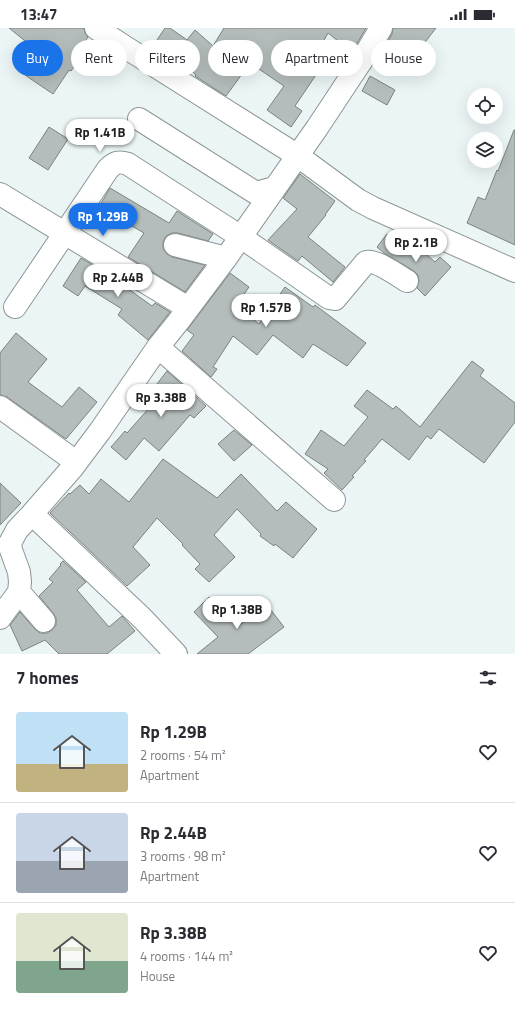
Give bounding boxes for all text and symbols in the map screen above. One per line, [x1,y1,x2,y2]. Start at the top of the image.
text: 13:47 [20,3,57,26]
chip: Buy [12,40,63,76]
chip: Rent [71,40,127,76]
chip: Filters [135,40,200,76]
chip: New [208,40,263,76]
chip: Apartment [271,40,363,76]
chip: House [371,40,436,76]
map controls [467,88,503,168]
button: locate [467,88,503,124]
pin: Rp 1.41B [59,119,141,153]
text: Rp 1.41B [74,122,126,142]
button: layers [467,132,503,168]
pin: Rp 1.29B [62,203,144,237]
text: Rp 1.29B [77,206,129,226]
pin: Rp 2.1B [379,229,453,263]
text: Rp 2.1B [394,232,438,252]
pin: Rp 2.44B [77,264,159,298]
text: Rp 2.44B [92,267,144,287]
pin: Rp 1.57B [225,294,307,328]
text: Rp 1.57B [240,297,292,317]
pin: Rp 3.38B [120,384,202,418]
text: Rp 3.38B [135,387,187,407]
pin: Rp 1.38B [196,596,278,630]
text: Rp 1.38B [211,599,263,619]
text: 7 homes [16,665,79,691]
icon: filters [477,667,499,689]
text: Rp 1.29B [140,719,207,745]
icon: home [48,728,96,776]
icon: heart [477,741,499,763]
text: 2 rooms · 54 m² [140,745,226,765]
text: Apartment [140,765,199,785]
text: Rp 2.44B [140,820,207,846]
icon: home [48,829,96,877]
icon: heart [477,842,499,864]
text: 3 rooms · 98 m² [140,846,226,866]
text: Apartment [140,866,199,886]
text: Rp 3.38B [140,920,207,946]
icon: home [48,929,96,977]
icon: heart [477,942,499,964]
text: 4 rooms · 144 m² [140,946,233,966]
text: House [140,966,175,986]

